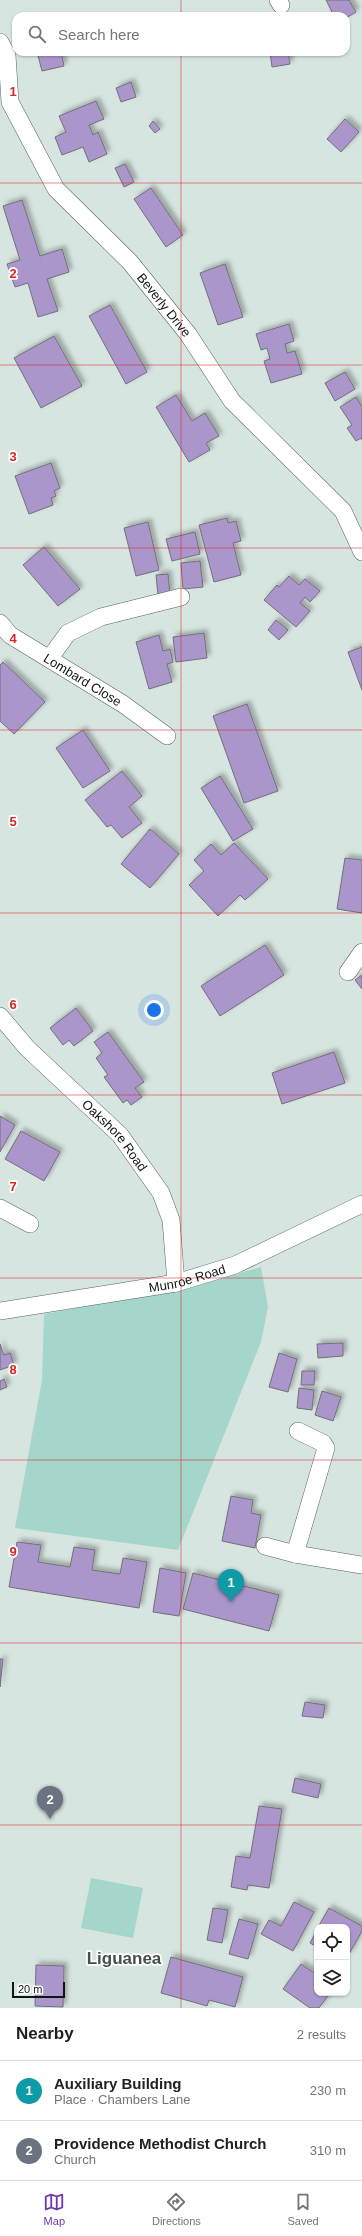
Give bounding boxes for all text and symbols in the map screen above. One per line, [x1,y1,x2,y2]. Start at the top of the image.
search box [12,12,350,56]
icon: search [26,23,48,45]
text: Search here [58,26,140,43]
text: 1 [9,84,17,99]
text: 2 [9,266,17,281]
street label: Beverly Drive [134,270,194,340]
text: 3 [9,449,17,464]
text: 4 [9,631,17,646]
street label: Lombard Close [41,651,124,709]
text: 5 [9,814,17,829]
text: 6 [9,997,17,1012]
your location [144,1000,164,1020]
street label: Oakshore Road [79,1097,150,1174]
text: 7 [9,1179,17,1194]
street label: Munroe Road [148,1261,227,1295]
text: 8 [9,1362,17,1377]
text: 9 [9,1544,17,1559]
pin: 1 [218,1569,244,1602]
pin: 2 [37,1786,63,1819]
map controls [314,1924,350,1996]
button: locate [314,1924,350,1960]
district label: Liguanea [87,1949,162,1968]
button: layers [314,1960,350,1996]
scale bar [12,1980,65,1999]
text: 20 m [18,1983,42,1995]
text: Nearby [16,2024,74,2043]
text: 2 results [297,2027,346,2042]
text: Auxiliary Building [54,2075,182,2092]
text: 1 [25,2083,33,2098]
text: 230 m [310,2083,346,2098]
text: Place · Chambers Lane [54,2092,191,2107]
text: Providence Methodist Church [54,2135,267,2152]
text: 2 [25,2143,33,2158]
text: 310 m [310,2143,346,2158]
text: Church [54,2152,96,2167]
tab: Map [43,2191,65,2227]
tab: Directions [152,2191,201,2227]
tab: Saved [287,2191,319,2227]

